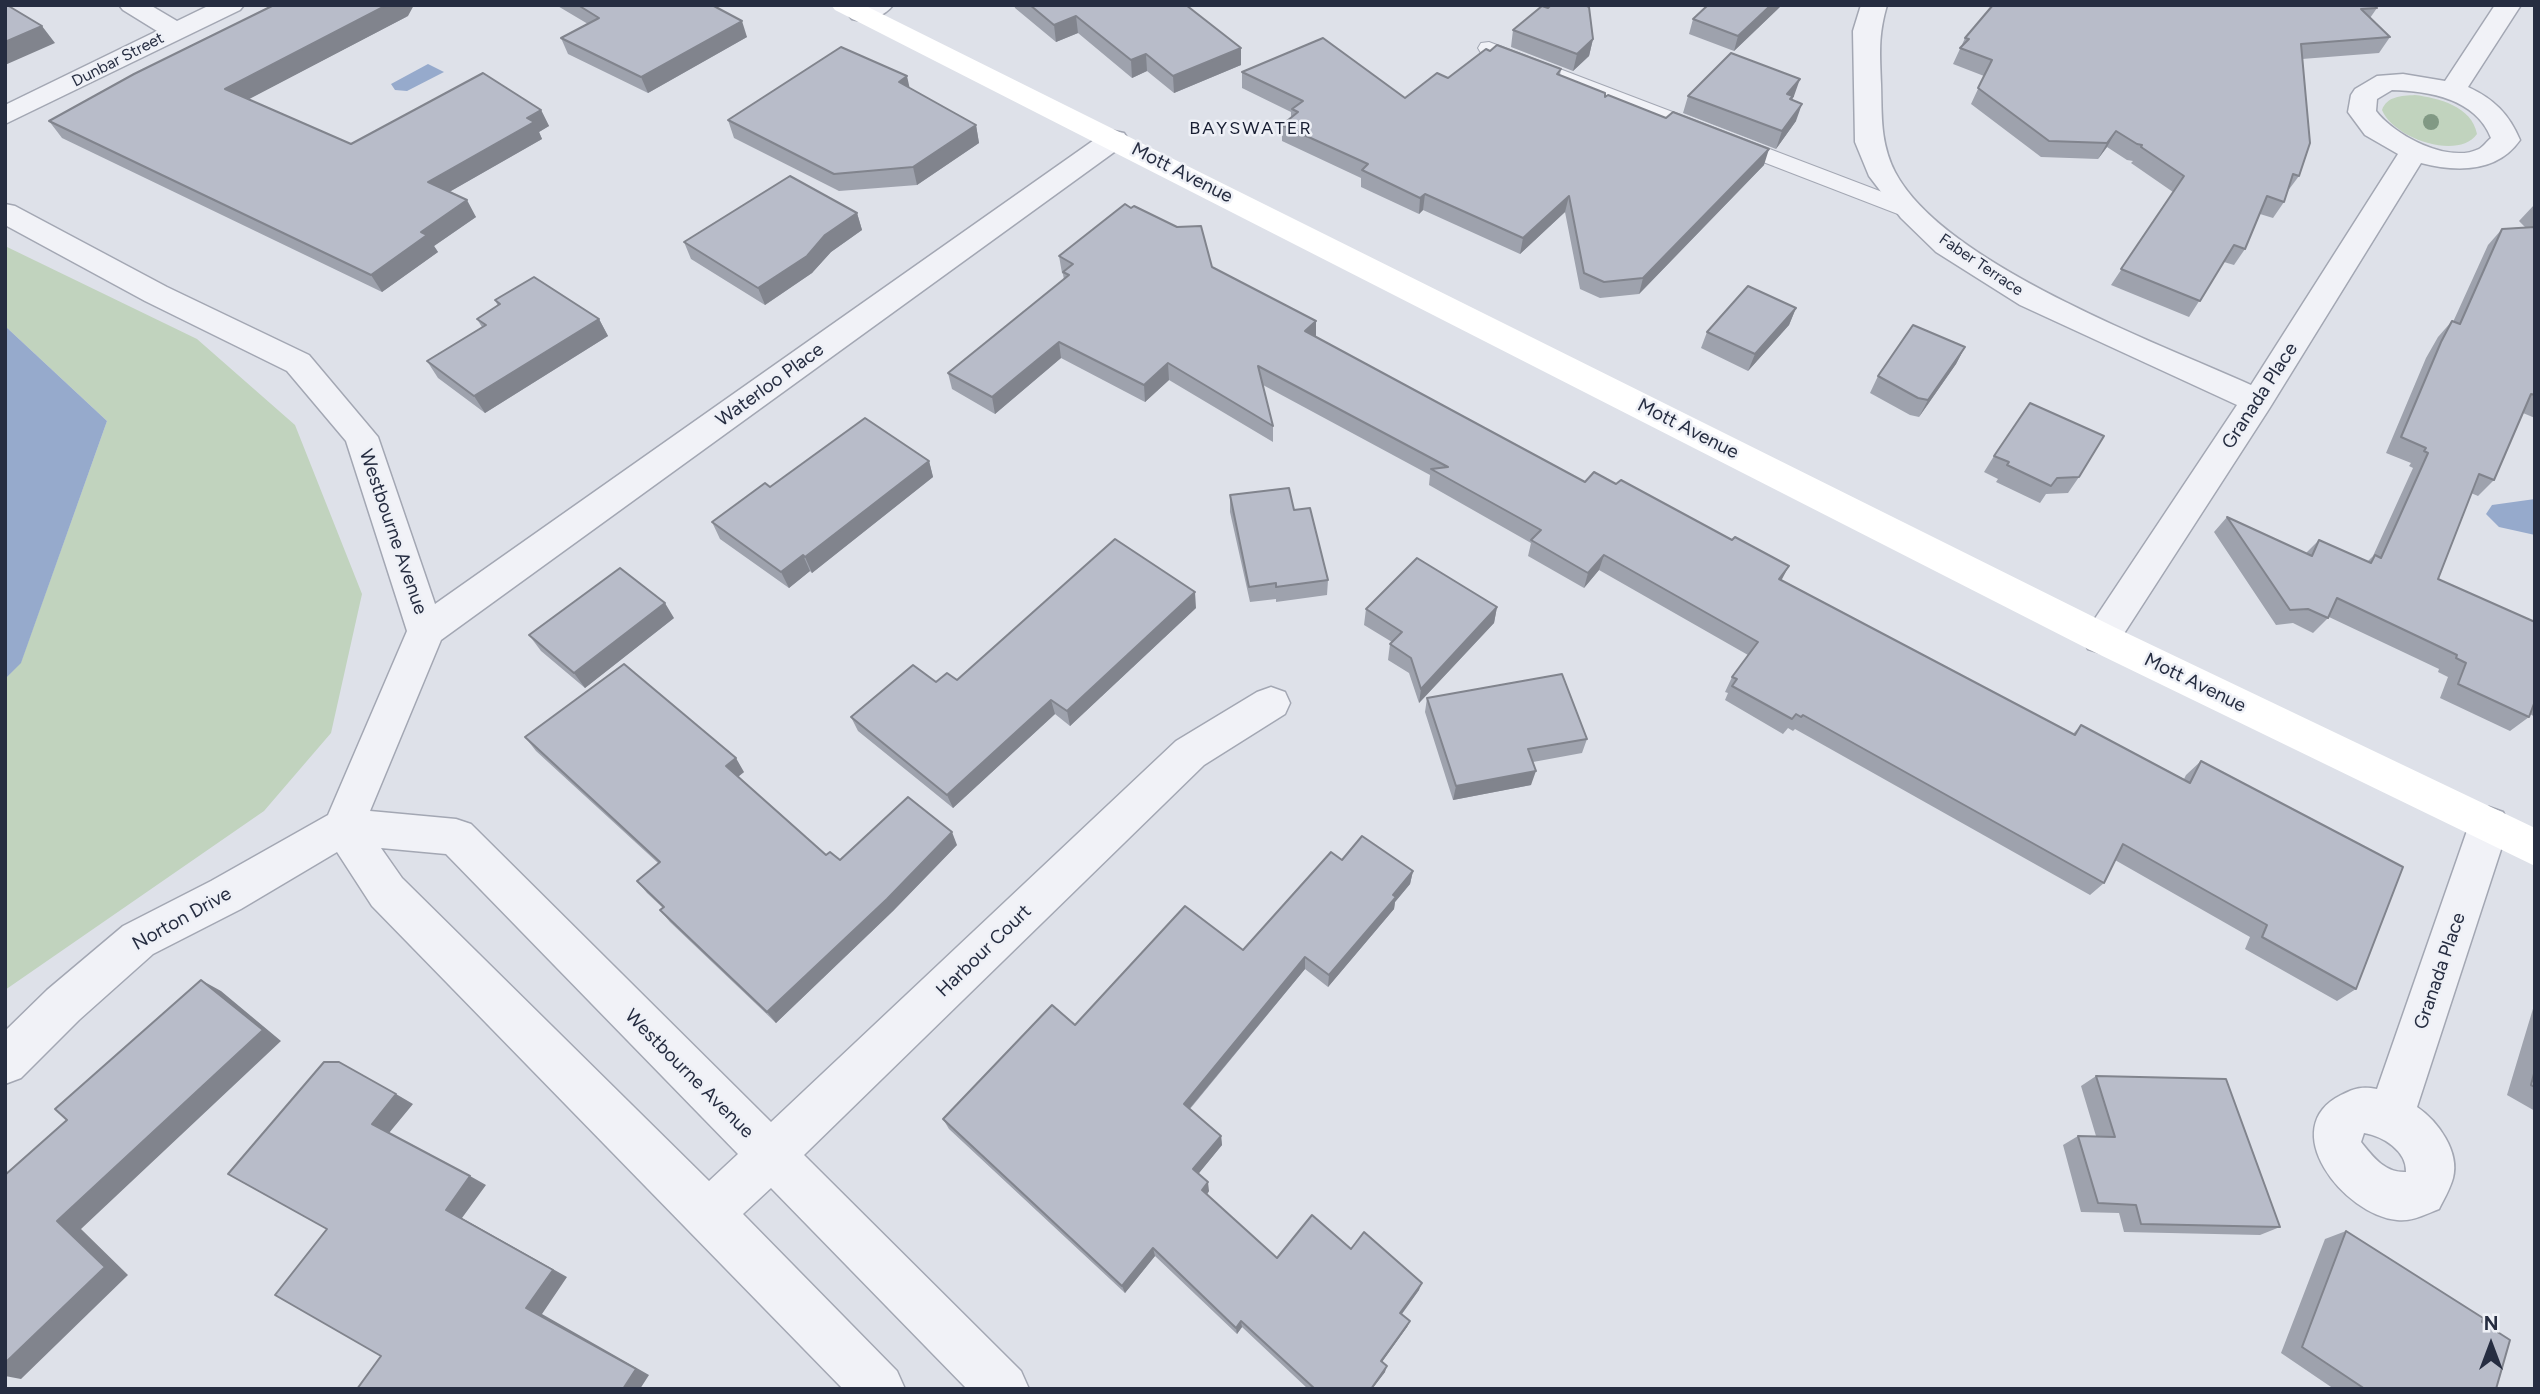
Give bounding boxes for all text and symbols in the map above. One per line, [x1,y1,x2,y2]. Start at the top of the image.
street label: Dunbar Street [69,29,167,91]
district label: BAYSWATER [1190,118,1312,140]
street label: Mott Avenue [1128,138,1236,208]
street label: Faber Terrace [1935,230,2027,300]
street label: Waterloo Place [712,338,828,432]
street label: Granada Place [2217,339,2303,453]
street label: Mott Avenue [1634,394,1742,464]
street label: Westbourne Avenue [354,447,432,617]
street label: Mott Avenue [2140,649,2250,717]
street label: Norton Drive [129,882,235,956]
street label: Harbour Court [932,900,1036,1002]
street label: Granada Place [2409,910,2471,1032]
street label: Westbourne Avenue [620,1005,758,1143]
north arrow [2456,1310,2526,1380]
text: N [2484,1312,2498,1335]

